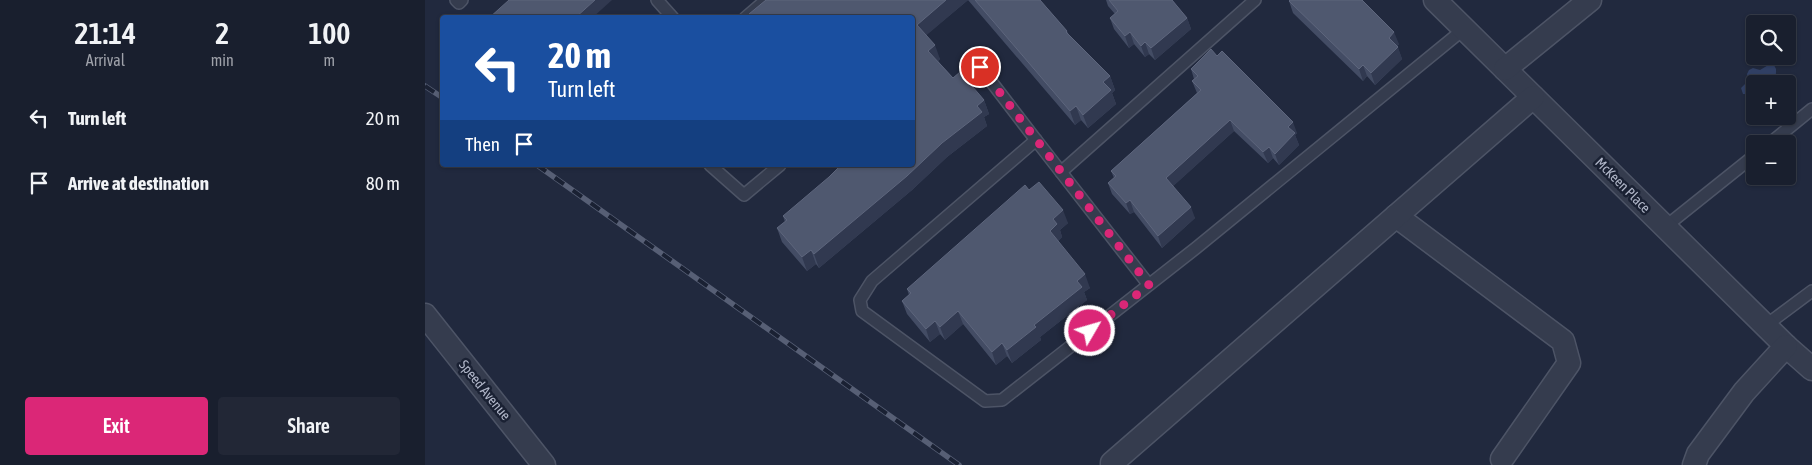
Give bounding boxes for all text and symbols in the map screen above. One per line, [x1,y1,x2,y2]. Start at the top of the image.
map controls [1746,15,1796,185]
button: search [1746,15,1796,65]
text: 21:14 [74,16,136,50]
text: 2 [215,16,229,50]
text: 100 [308,16,350,50]
icon: left [465,35,530,100]
text: 20 m [548,35,611,75]
pin [959,46,1001,88]
text: Arrival [86,51,125,69]
text: min [211,51,234,69]
text: m [324,51,335,69]
icon: arrive [966,53,994,81]
button: + [1746,75,1796,125]
text: Turn left [548,76,615,102]
icon: left [25,104,53,132]
text: Turn left [68,107,126,129]
text: 20 m [366,107,400,129]
icon: arrive [510,130,538,158]
text: Then [465,133,500,155]
button: − [1746,135,1796,185]
street label: McKeen Place [1592,154,1654,216]
icon: arrive [25,169,53,197]
text: Arrive at destination [68,172,209,194]
text: 80 m [366,172,400,194]
position arrow [1063,304,1115,356]
street label: Speed Avenue [456,357,514,423]
button: Exit [25,397,208,455]
button: Share [218,397,400,455]

